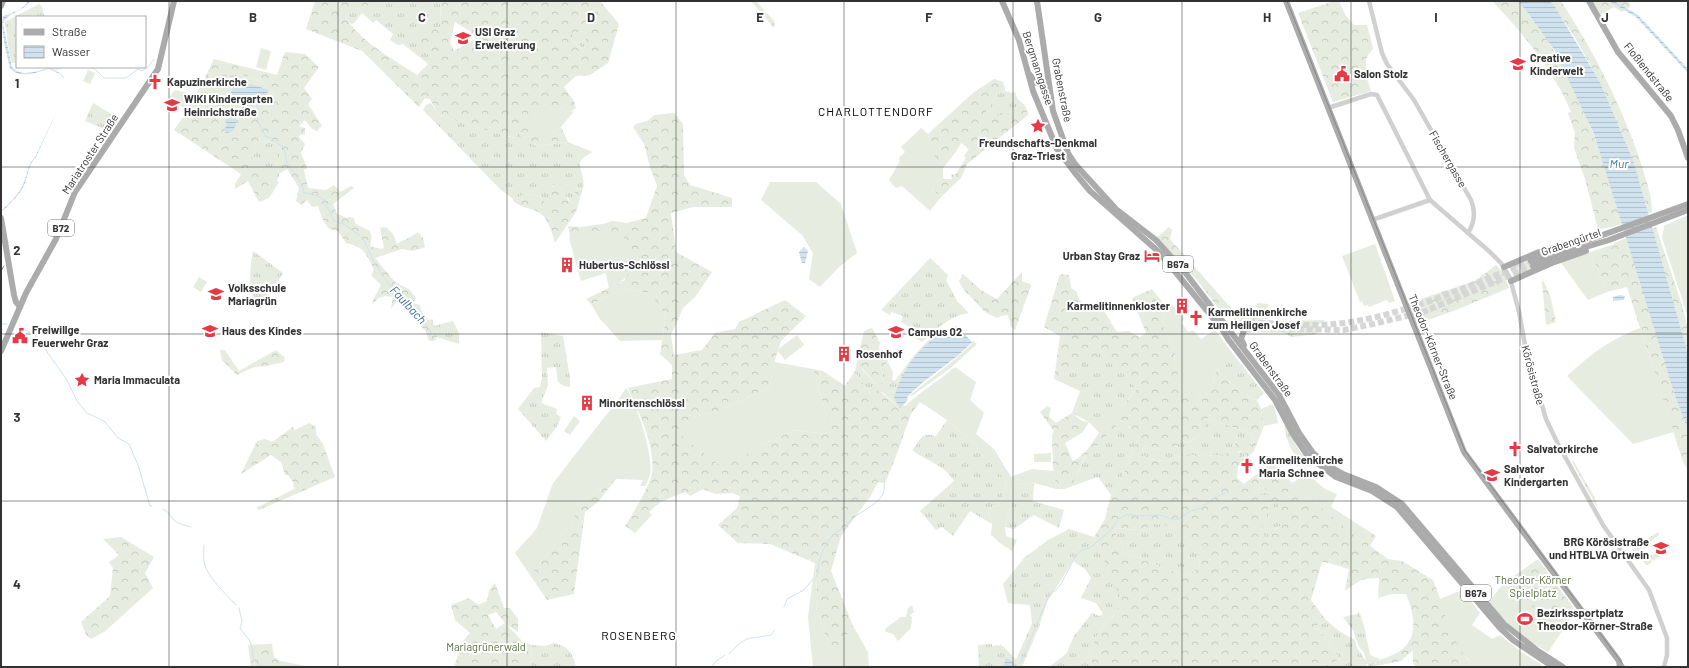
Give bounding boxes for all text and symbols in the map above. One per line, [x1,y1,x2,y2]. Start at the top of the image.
text: B [249,9,257,25]
text: C [418,9,426,25]
text: D [587,9,595,25]
text: E [756,9,764,25]
text: F [925,9,933,25]
text: G [1094,9,1102,25]
text: H [1263,9,1271,25]
text: I [1434,9,1438,25]
text: J [1601,9,1609,25]
legend [16,16,146,68]
text: Straße [52,24,87,38]
place label: USI Graz Erweiterung [475,25,535,51]
school or university icon: USI Graz Erweiterung [454,29,472,47]
street label: Bergmanngasse [1020,29,1057,107]
street label: Floßlendstraße [1622,40,1677,104]
text: Wasser [52,44,91,58]
place label: Creative Kinderwelt [1530,51,1583,77]
school or university icon: Creative Kinderwelt [1509,55,1527,73]
street label: Grabenstraße [1050,57,1075,123]
public building icon: Salon Stolz [1333,65,1351,83]
place label: Salon Stolz [1354,67,1408,80]
church icon: Kapuzinerkirche [146,73,164,91]
text: 1 [15,75,19,91]
place label: Kapuzinerkirche [167,75,247,88]
place label: WIKI Kindergarten Heinrichstraße [184,92,273,118]
school or university icon: WIKI Kindergarten Heinrichstraße [163,96,181,114]
district label: CHARLOTTENDORF [818,104,934,118]
street label: Mariatroster Straße [59,111,120,196]
place icon: Freundschafts-Denkmal Graz-Triest [1029,117,1047,135]
street label: Fischergasse [1427,128,1470,190]
place label: Freundschafts-Denkmal Graz-Triest [979,136,1097,162]
water label: Mur [1610,156,1629,170]
road number: B72 [48,220,74,236]
street label: Grabengürtel [1539,225,1602,258]
text: 2 [13,242,21,258]
hotel icon: Urban Stay Graz [1143,247,1161,265]
place label: Urban Stay Graz [1063,249,1140,262]
building icon: Hubertus-Schlössl [558,256,576,274]
road number: B67a [1163,256,1193,272]
place label: Hubertus-Schlössl [579,258,670,271]
place label: Volksschule Mariagrün [228,281,286,307]
water label: Faulbach [388,282,430,326]
school or university icon: Volksschule Mariagrün [207,285,225,303]
street label: Theodor-Körner-Straße [1406,292,1461,402]
building icon: Karmelitinnenkloster [1173,297,1191,315]
place label: Karmelitinnenkloster [1067,299,1171,312]
place label: Karmelitinnenkirche zum Heiligen Josef [1208,305,1307,331]
church icon: Karmelitinnenkirche zum Heiligen Josef [1187,309,1205,327]
school or university icon: Haus des Kindes [201,322,219,340]
place label: Freiwillge Feuerwehr Graz [32,323,108,349]
school or university icon: Campus 02 [887,323,905,341]
place label: Haus des Kindes [222,324,302,337]
place label: Campus 02 [908,325,962,338]
public building icon: Freiwillge Feuerwehr Graz [11,327,29,345]
street label: Grabenstraße [1247,339,1296,399]
street label: Körösistraße [1519,344,1548,406]
building icon: Rosenhof [835,345,853,363]
place label: Rosenhof [856,347,903,360]
place icon: Maria Immaculata [73,371,91,389]
place label: Maria Immaculata [94,373,180,386]
building icon: Minoritenschlössl [578,394,596,412]
place label: Minoritenschlössl [599,396,685,409]
text: 3 [13,409,21,425]
church icon: Salvatorkirche [1506,440,1524,458]
place label: Salvatorkirche [1527,442,1598,455]
place label: Karmelitenkirche Maria Schnee [1259,453,1343,479]
church icon: Karmelitenkirche Maria Schnee [1238,457,1256,475]
place label: Salvator Kindergarten [1504,462,1568,488]
school or university icon: Salvator Kindergarten [1483,466,1501,484]
place label: BRG Körösistraße und HTBLVA Ortwein [1549,535,1649,561]
school or university icon: BRG Körösistraße und HTBLVA Ortwein [1652,539,1670,557]
park label: Theodor-Körner Spielplatz [1495,573,1571,599]
text: 4 [13,576,21,592]
road number: B67a [1461,585,1491,601]
place label: Bezirkssportplatz Theodor-Körner-Straße [1537,606,1653,632]
sports icon: Bezirkssportplatz Theodor-Körner-Straße [1516,610,1534,628]
district label: ROSENBERG [601,628,677,642]
park label: Mariagrünerwald [446,640,526,653]

